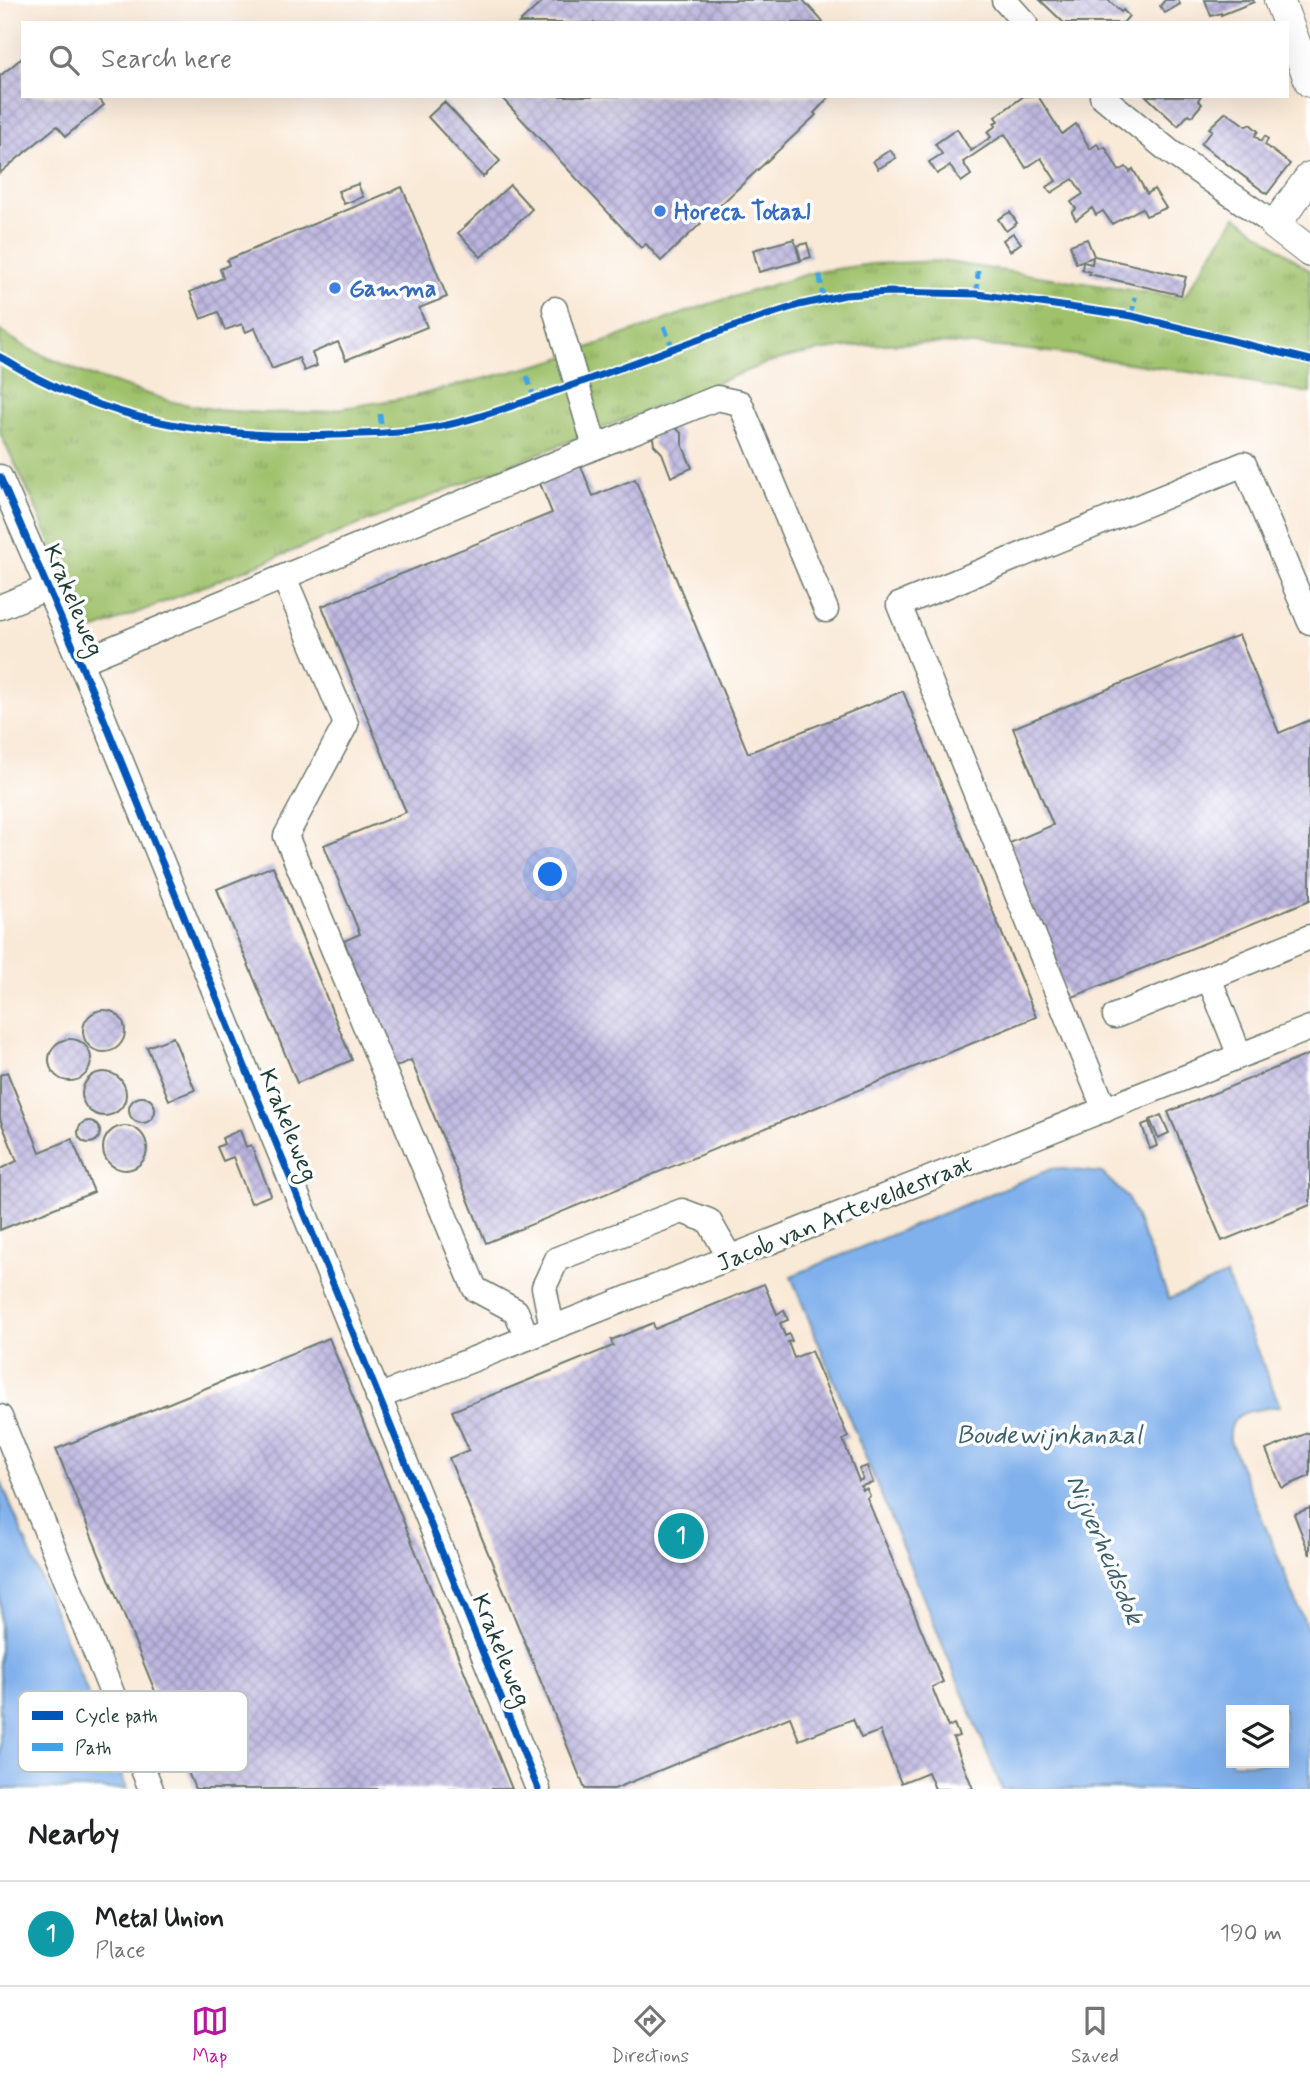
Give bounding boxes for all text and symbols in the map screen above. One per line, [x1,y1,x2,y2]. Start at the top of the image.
search box [21,21,1289,98]
icon: search [45,41,83,79]
text: Search here [101,43,232,77]
place label: Horeca Totaal [674,197,811,228]
marker: Horeca Totaal [652,203,668,219]
place label: Gamma [349,274,437,305]
marker: Gamma [327,280,343,296]
street label: Krakeleweg [33,540,110,662]
your location [533,857,567,891]
street label: Krakeleweg [249,1065,324,1187]
street label: Jacob van Arteveldestraat [712,1149,977,1280]
water label: Boudewijnkanaal [956,1419,1144,1453]
water label: Nijverheidsdok [1057,1470,1152,1632]
pin: 1 [658,1510,704,1562]
street label: Krakeleweg [462,1590,537,1712]
legend [18,1691,248,1772]
text: Cycle path [75,1704,158,1729]
map controls [1226,1705,1289,1768]
button: layers [1226,1705,1289,1768]
text: Path [75,1736,112,1761]
text: Nearby [28,1815,119,1854]
text: Metal Union [95,1902,224,1936]
text: 1 [46,1919,56,1949]
text: 190 m [1220,1919,1282,1949]
text: Place [95,1936,146,1966]
tab: Map [191,2002,229,2069]
tab: Directions [611,2002,689,2069]
tab: Saved [1071,2002,1119,2069]

